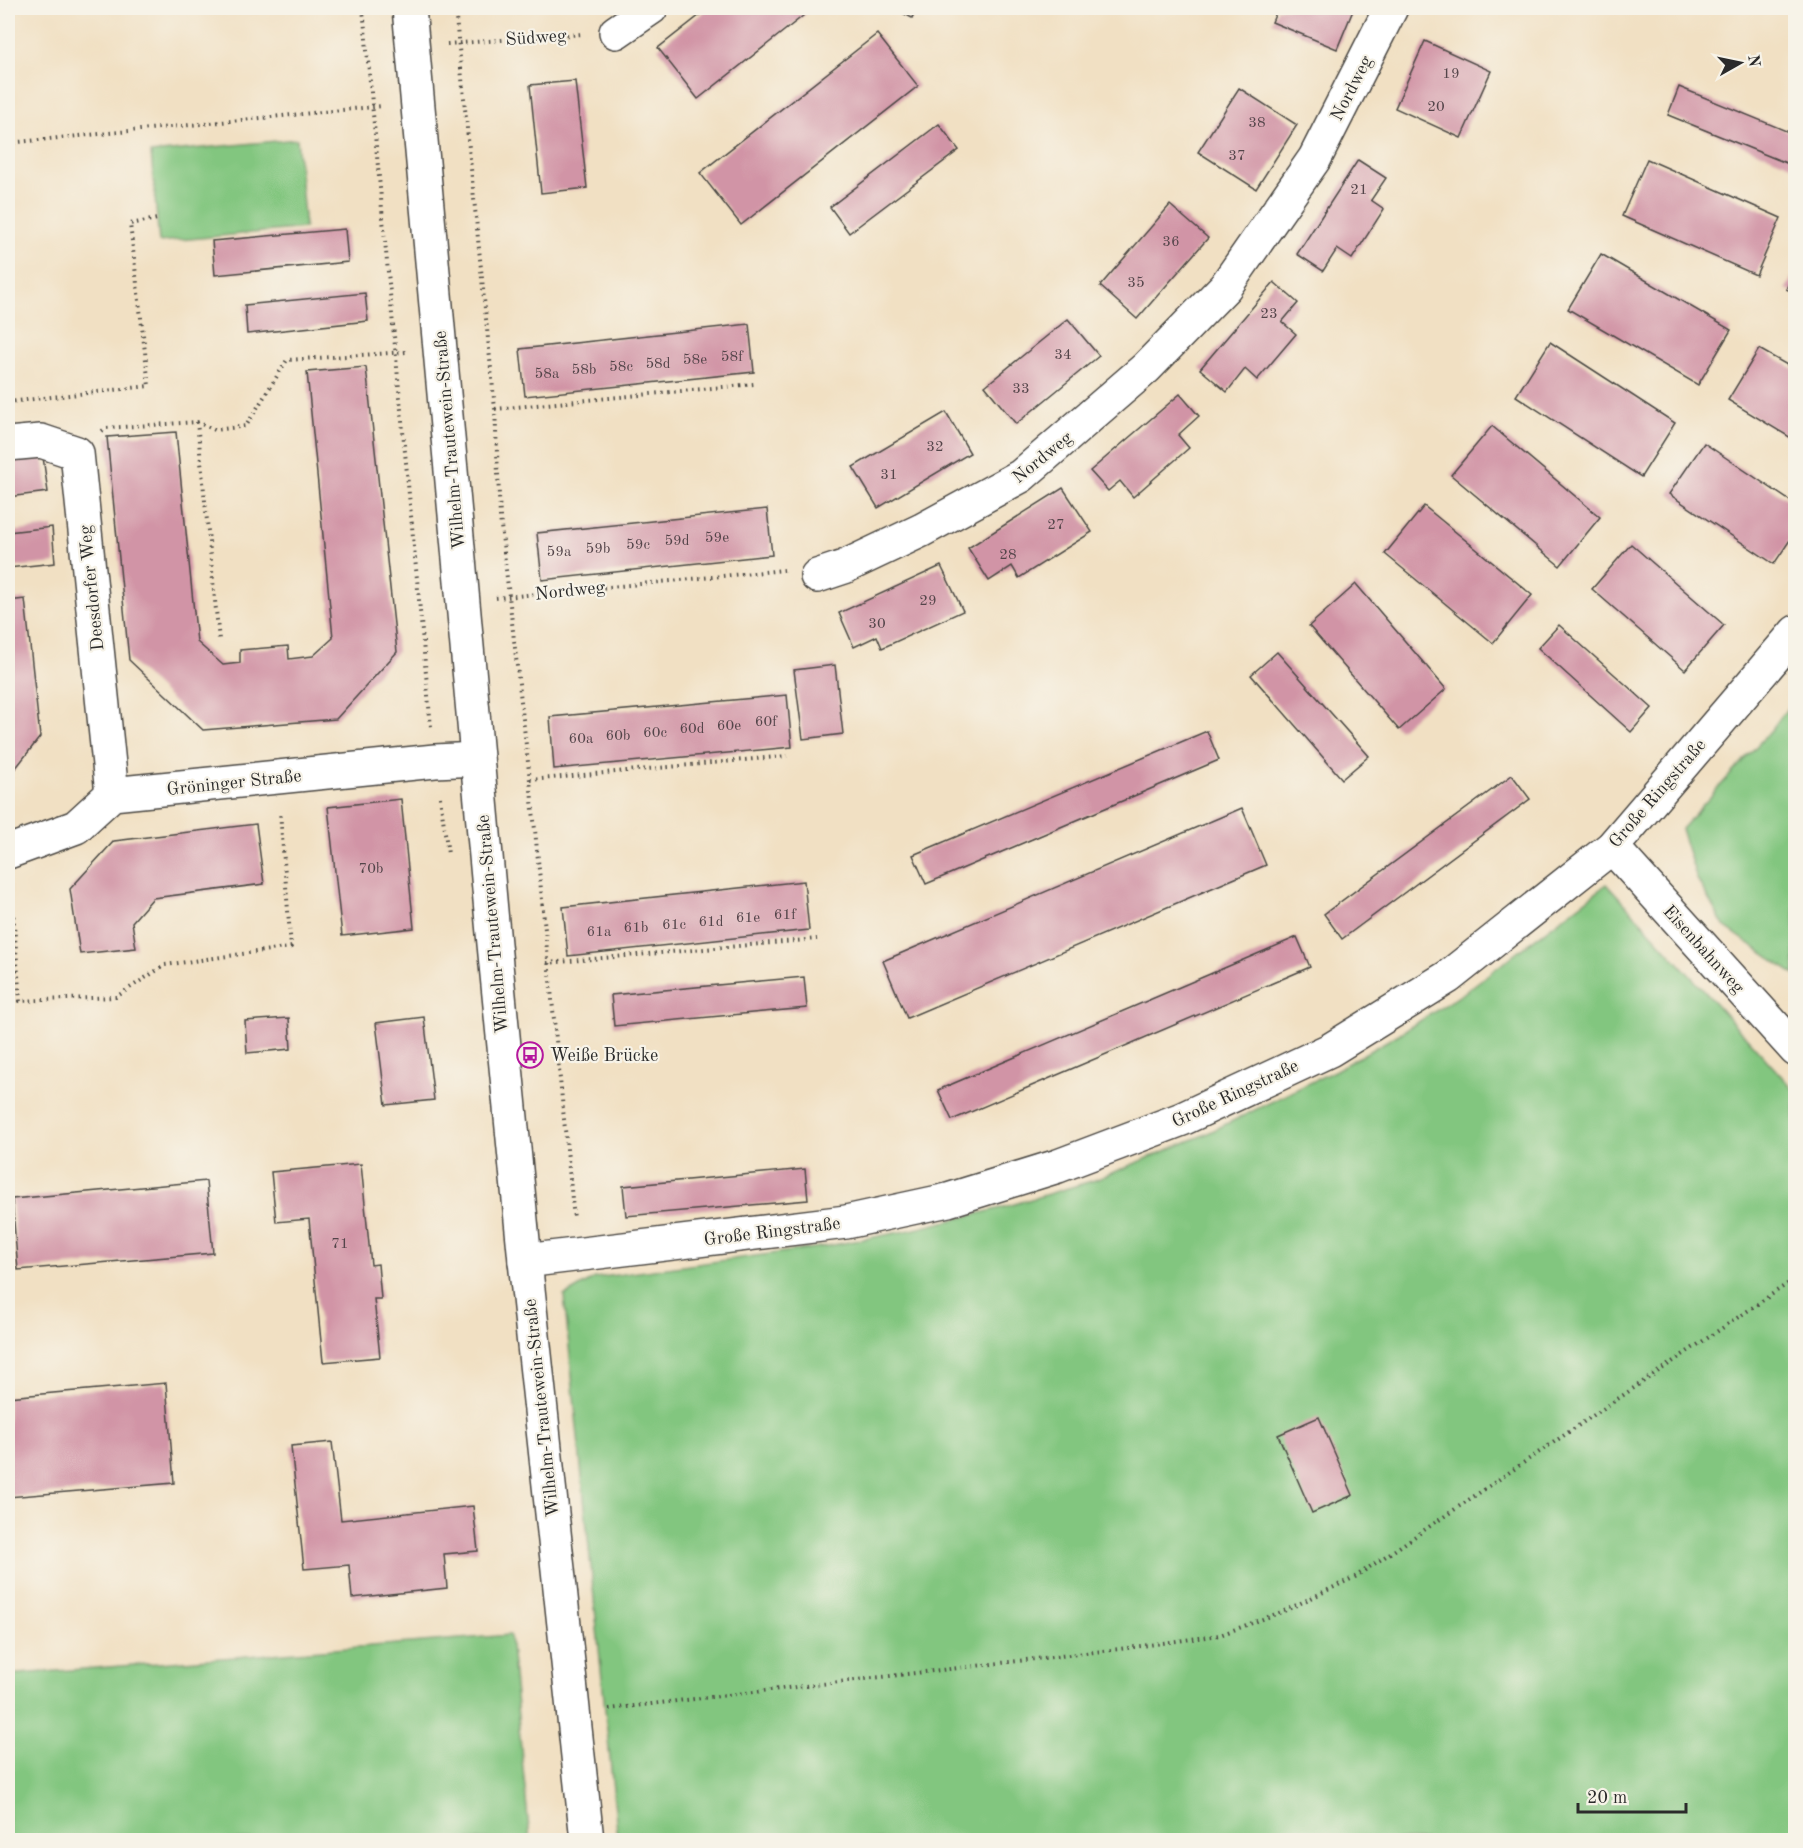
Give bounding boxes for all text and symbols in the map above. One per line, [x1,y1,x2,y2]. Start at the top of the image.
street label: Südweg [505,27,568,49]
north arrow [1710,33,1770,93]
street label: Nordweg [1328,53,1376,124]
text: N [1744,54,1762,69]
house number: 19 [1442,67,1460,82]
house number: 20 [1427,100,1445,115]
house number: 38 [1248,116,1266,131]
house number: 37 [1228,149,1246,164]
house number: 21 [1350,183,1368,198]
house number: 36 [1162,235,1180,250]
house number: 35 [1127,276,1145,291]
house number: 23 [1260,307,1278,322]
street label: Wilhelm-Trautewein-Straße [431,330,469,550]
house number: 34 [1054,348,1072,363]
house number: 58f [721,350,744,365]
house number: 58e [683,353,707,368]
house number: 58d [645,357,671,372]
house number: 58c [609,360,633,375]
house number: 58b [571,363,597,378]
house number: 58a [535,367,560,382]
house number: 33 [1012,382,1030,397]
street label: Nordweg [1010,428,1076,487]
house number: 32 [926,440,944,455]
house number: 31 [880,468,898,483]
house number: 27 [1047,518,1065,533]
street label: Deesdorfer Weg [76,524,108,652]
house number: 59e [705,531,729,546]
house number: 59d [664,534,690,549]
house number: 59c [626,538,650,553]
house number: 59b [585,542,611,557]
house number: 59a [547,545,572,560]
house number: 28 [999,548,1017,563]
street label: Nordweg [534,578,606,604]
house number: 29 [919,594,937,609]
house number: 30 [868,617,886,632]
house number: 60f [755,715,778,730]
house number: 60e [717,719,741,734]
house number: 60d [679,722,705,737]
house number: 60c [643,726,667,741]
house number: 60b [605,729,631,744]
house number: 60a [569,732,594,747]
street label: Große Ringstraße [1606,736,1710,851]
street label: Gröninger Straße [166,767,302,799]
street label: Wilhelm-Trautewein-Straße [474,814,512,1034]
house number: 70b [358,862,384,877]
street label: Eisenbahnweg [1659,902,1748,997]
house number: 61f [774,908,797,923]
house number: 61e [736,911,760,926]
house number: 61d [698,915,724,930]
house number: 61c [662,918,686,933]
house number: 61b [623,921,649,936]
house number: 61a [587,925,612,940]
bus stop icon: Weiße Brücke [515,1040,545,1070]
place label: Weiße Brücke [550,1047,658,1065]
street label: Große Ringstraße [1169,1057,1301,1131]
street label: Große Ringstraße [703,1215,841,1249]
house number: 71 [331,1237,349,1252]
street label: Wilhelm-Trautewein-Straße [522,1298,562,1518]
scale bar [1578,1776,1686,1814]
text: 20 m [1587,1789,1627,1807]

